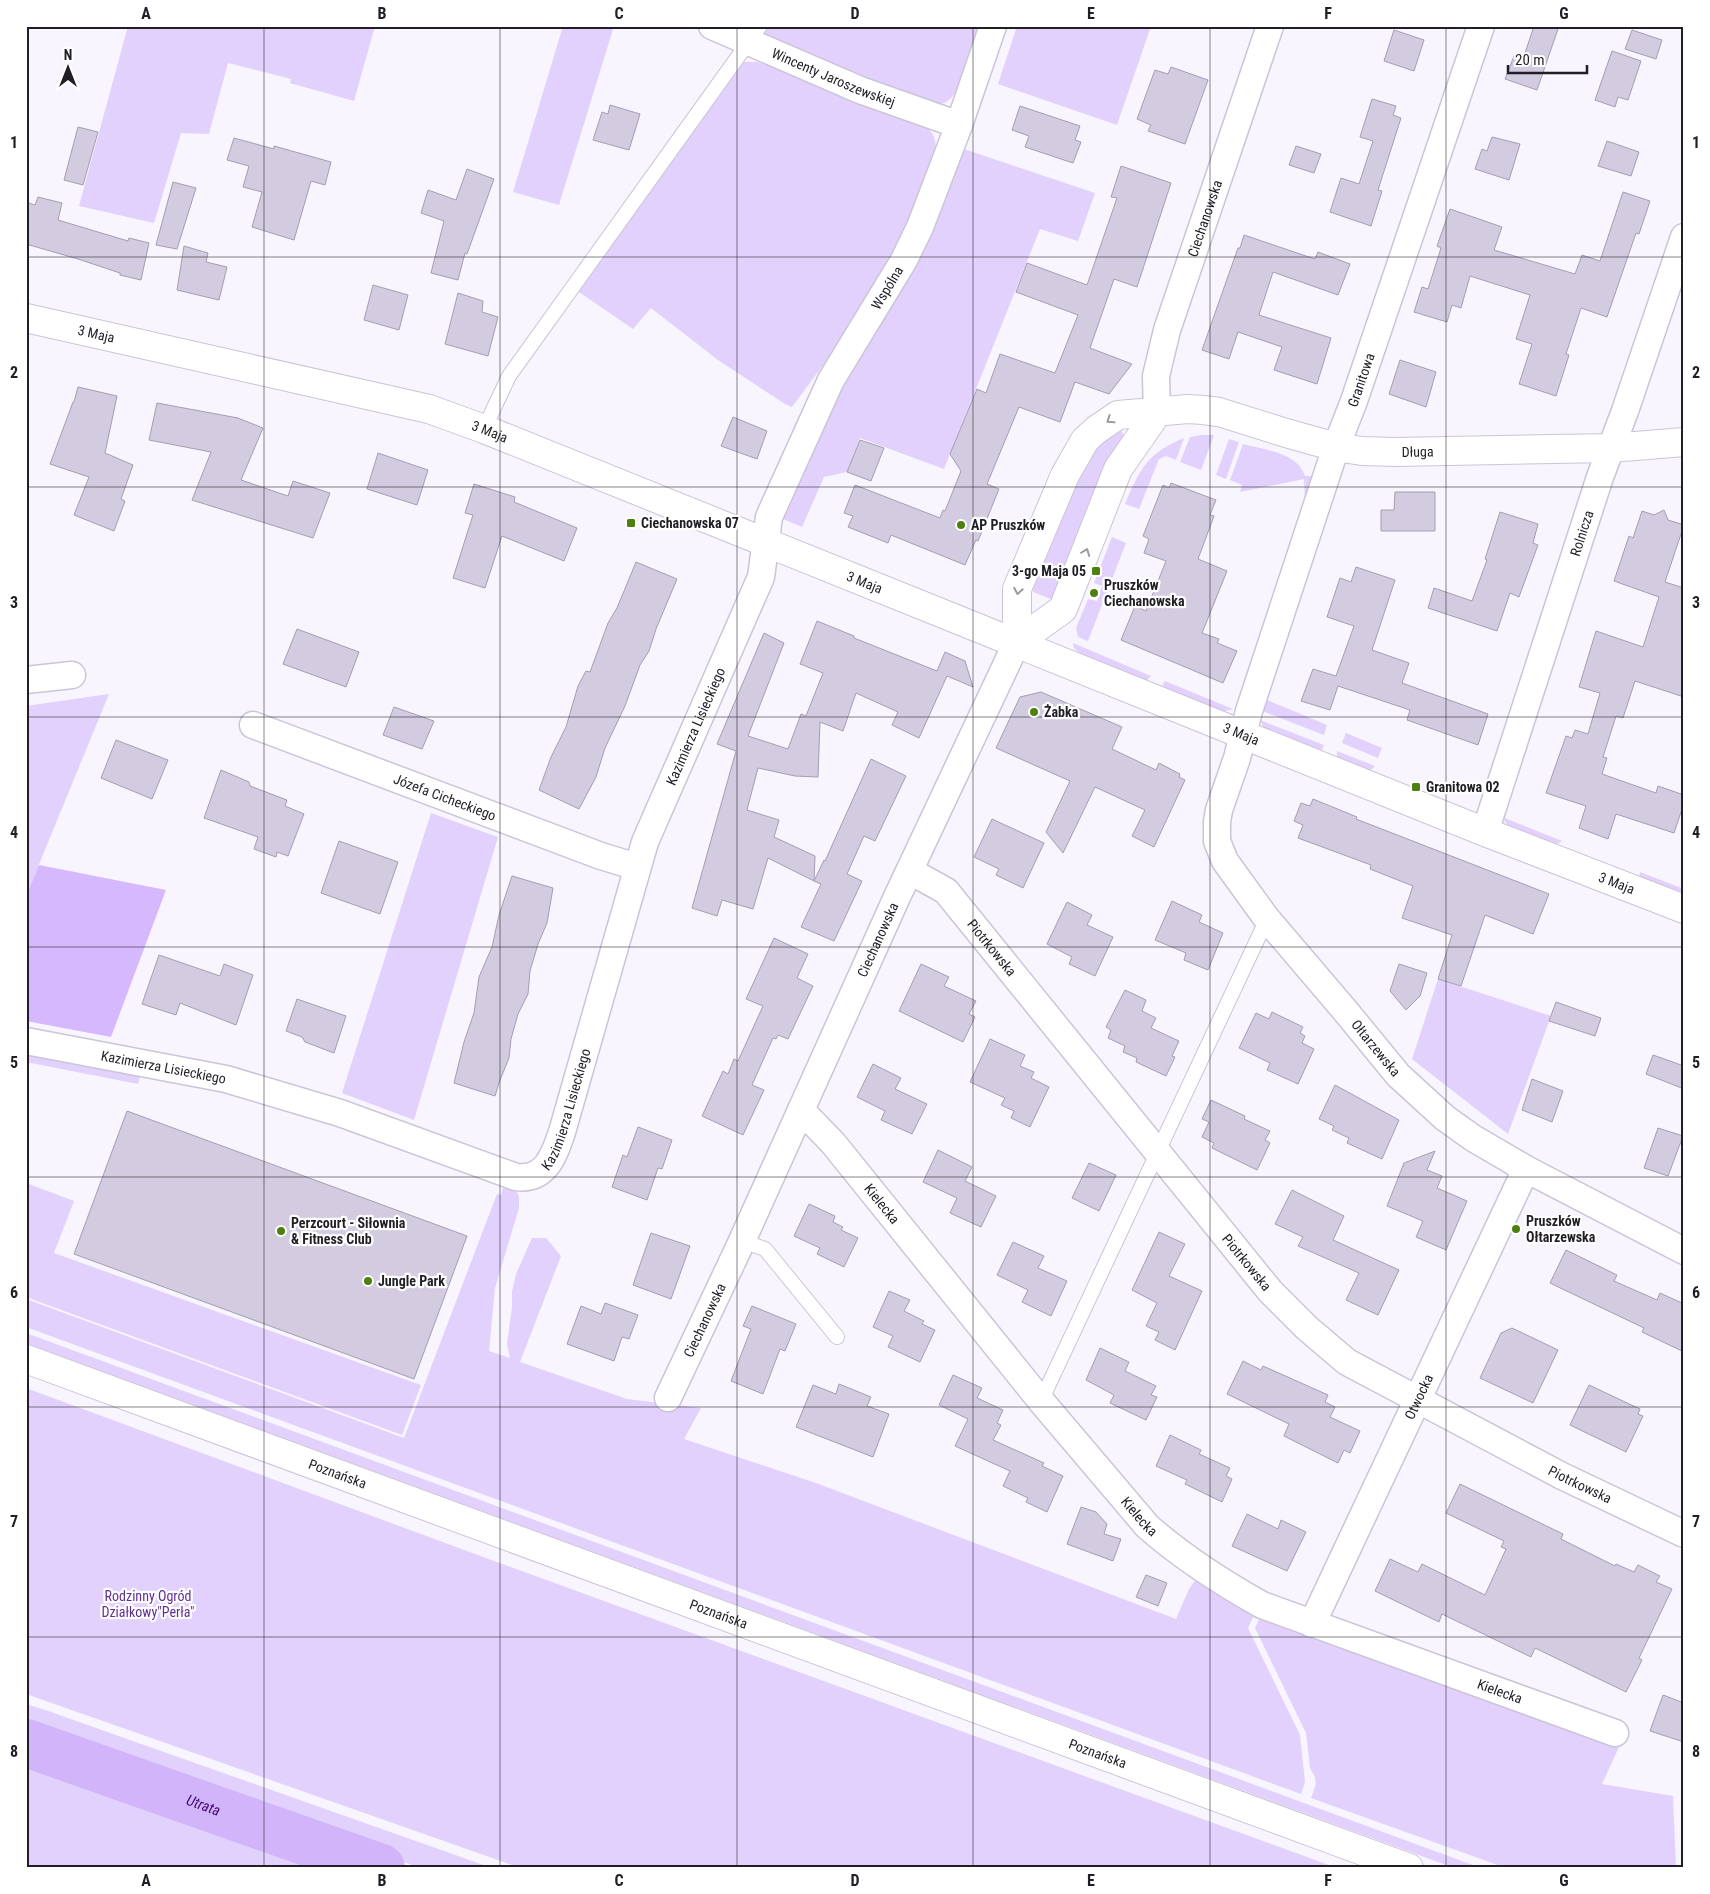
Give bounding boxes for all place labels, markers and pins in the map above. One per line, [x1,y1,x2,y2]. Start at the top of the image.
place label: Ciechanowska 07 [641,515,739,531]
marker: Ciechanowska 07 [625,517,637,529]
place label: AP Pruszków [971,517,1045,533]
marker: AP Pruszków [955,519,967,531]
place label: 3-go Maja 05 [1012,563,1086,579]
marker: 3-go Maja 05 [1090,565,1102,577]
place label: Pruszków Ciechanowska [1104,577,1185,609]
marker: Pruszków Ciechanowska [1088,587,1100,599]
place label: Żabka [1044,704,1079,720]
marker: Żabka [1028,706,1040,718]
place label: Granitowa 02 [1426,779,1500,795]
marker: Granitowa 02 [1410,781,1422,793]
place label: Pruszków Ołtarzewska [1526,1213,1596,1245]
place label: Perzcourt - Siłownia & Fitness Club [291,1215,406,1247]
marker: Pruszków Ołtarzewska [1510,1223,1522,1235]
marker: Perzcourt - Siłownia & Fitness Club [275,1225,287,1237]
place label: Jungle Park [378,1273,445,1289]
marker: Jungle Park [362,1275,374,1287]

